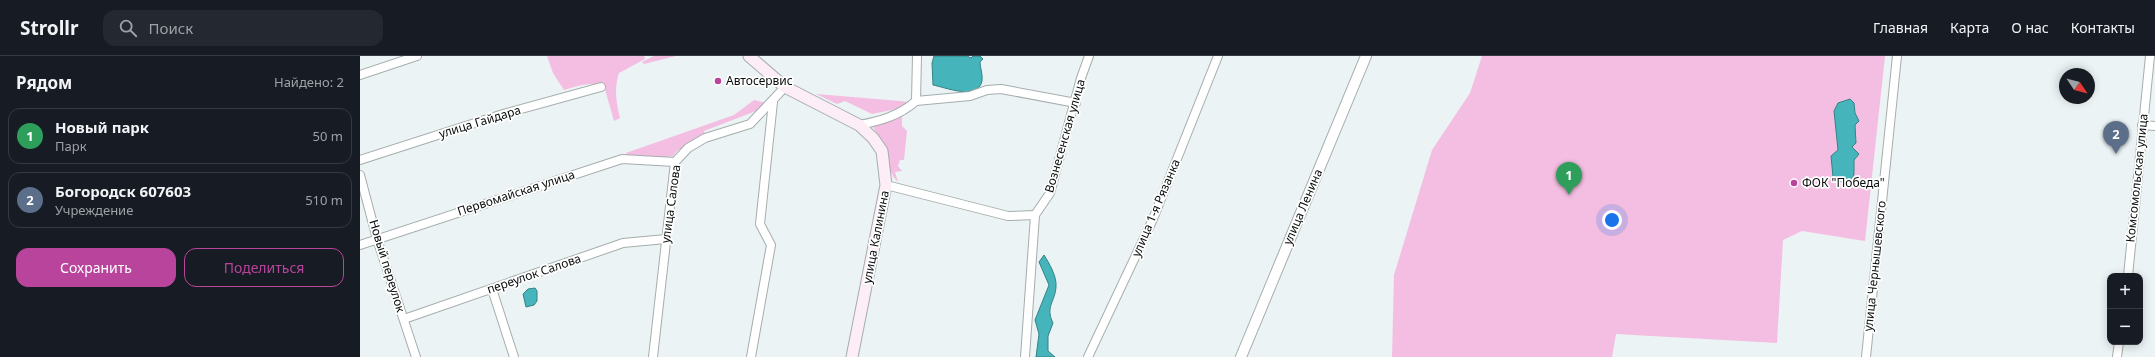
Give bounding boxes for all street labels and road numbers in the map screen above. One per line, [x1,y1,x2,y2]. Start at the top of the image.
street label: Вознесенская улица [1040,77,1089,195]
street label: улица Гайдара [437,101,523,142]
street label: Комсомольская улица [2121,113,2152,243]
street label: улица 1-я Рязанка [1127,156,1184,259]
street label: улица Салова [657,164,684,244]
street label: Первомайская улица [455,165,577,220]
street label: улица Ленина [1279,166,1326,247]
street label: улица Калинина [858,189,893,285]
street label: улица Чернышевского [1859,200,1890,332]
street label: Новый переулок [365,217,410,315]
street label: переулок Салова [484,249,583,298]

